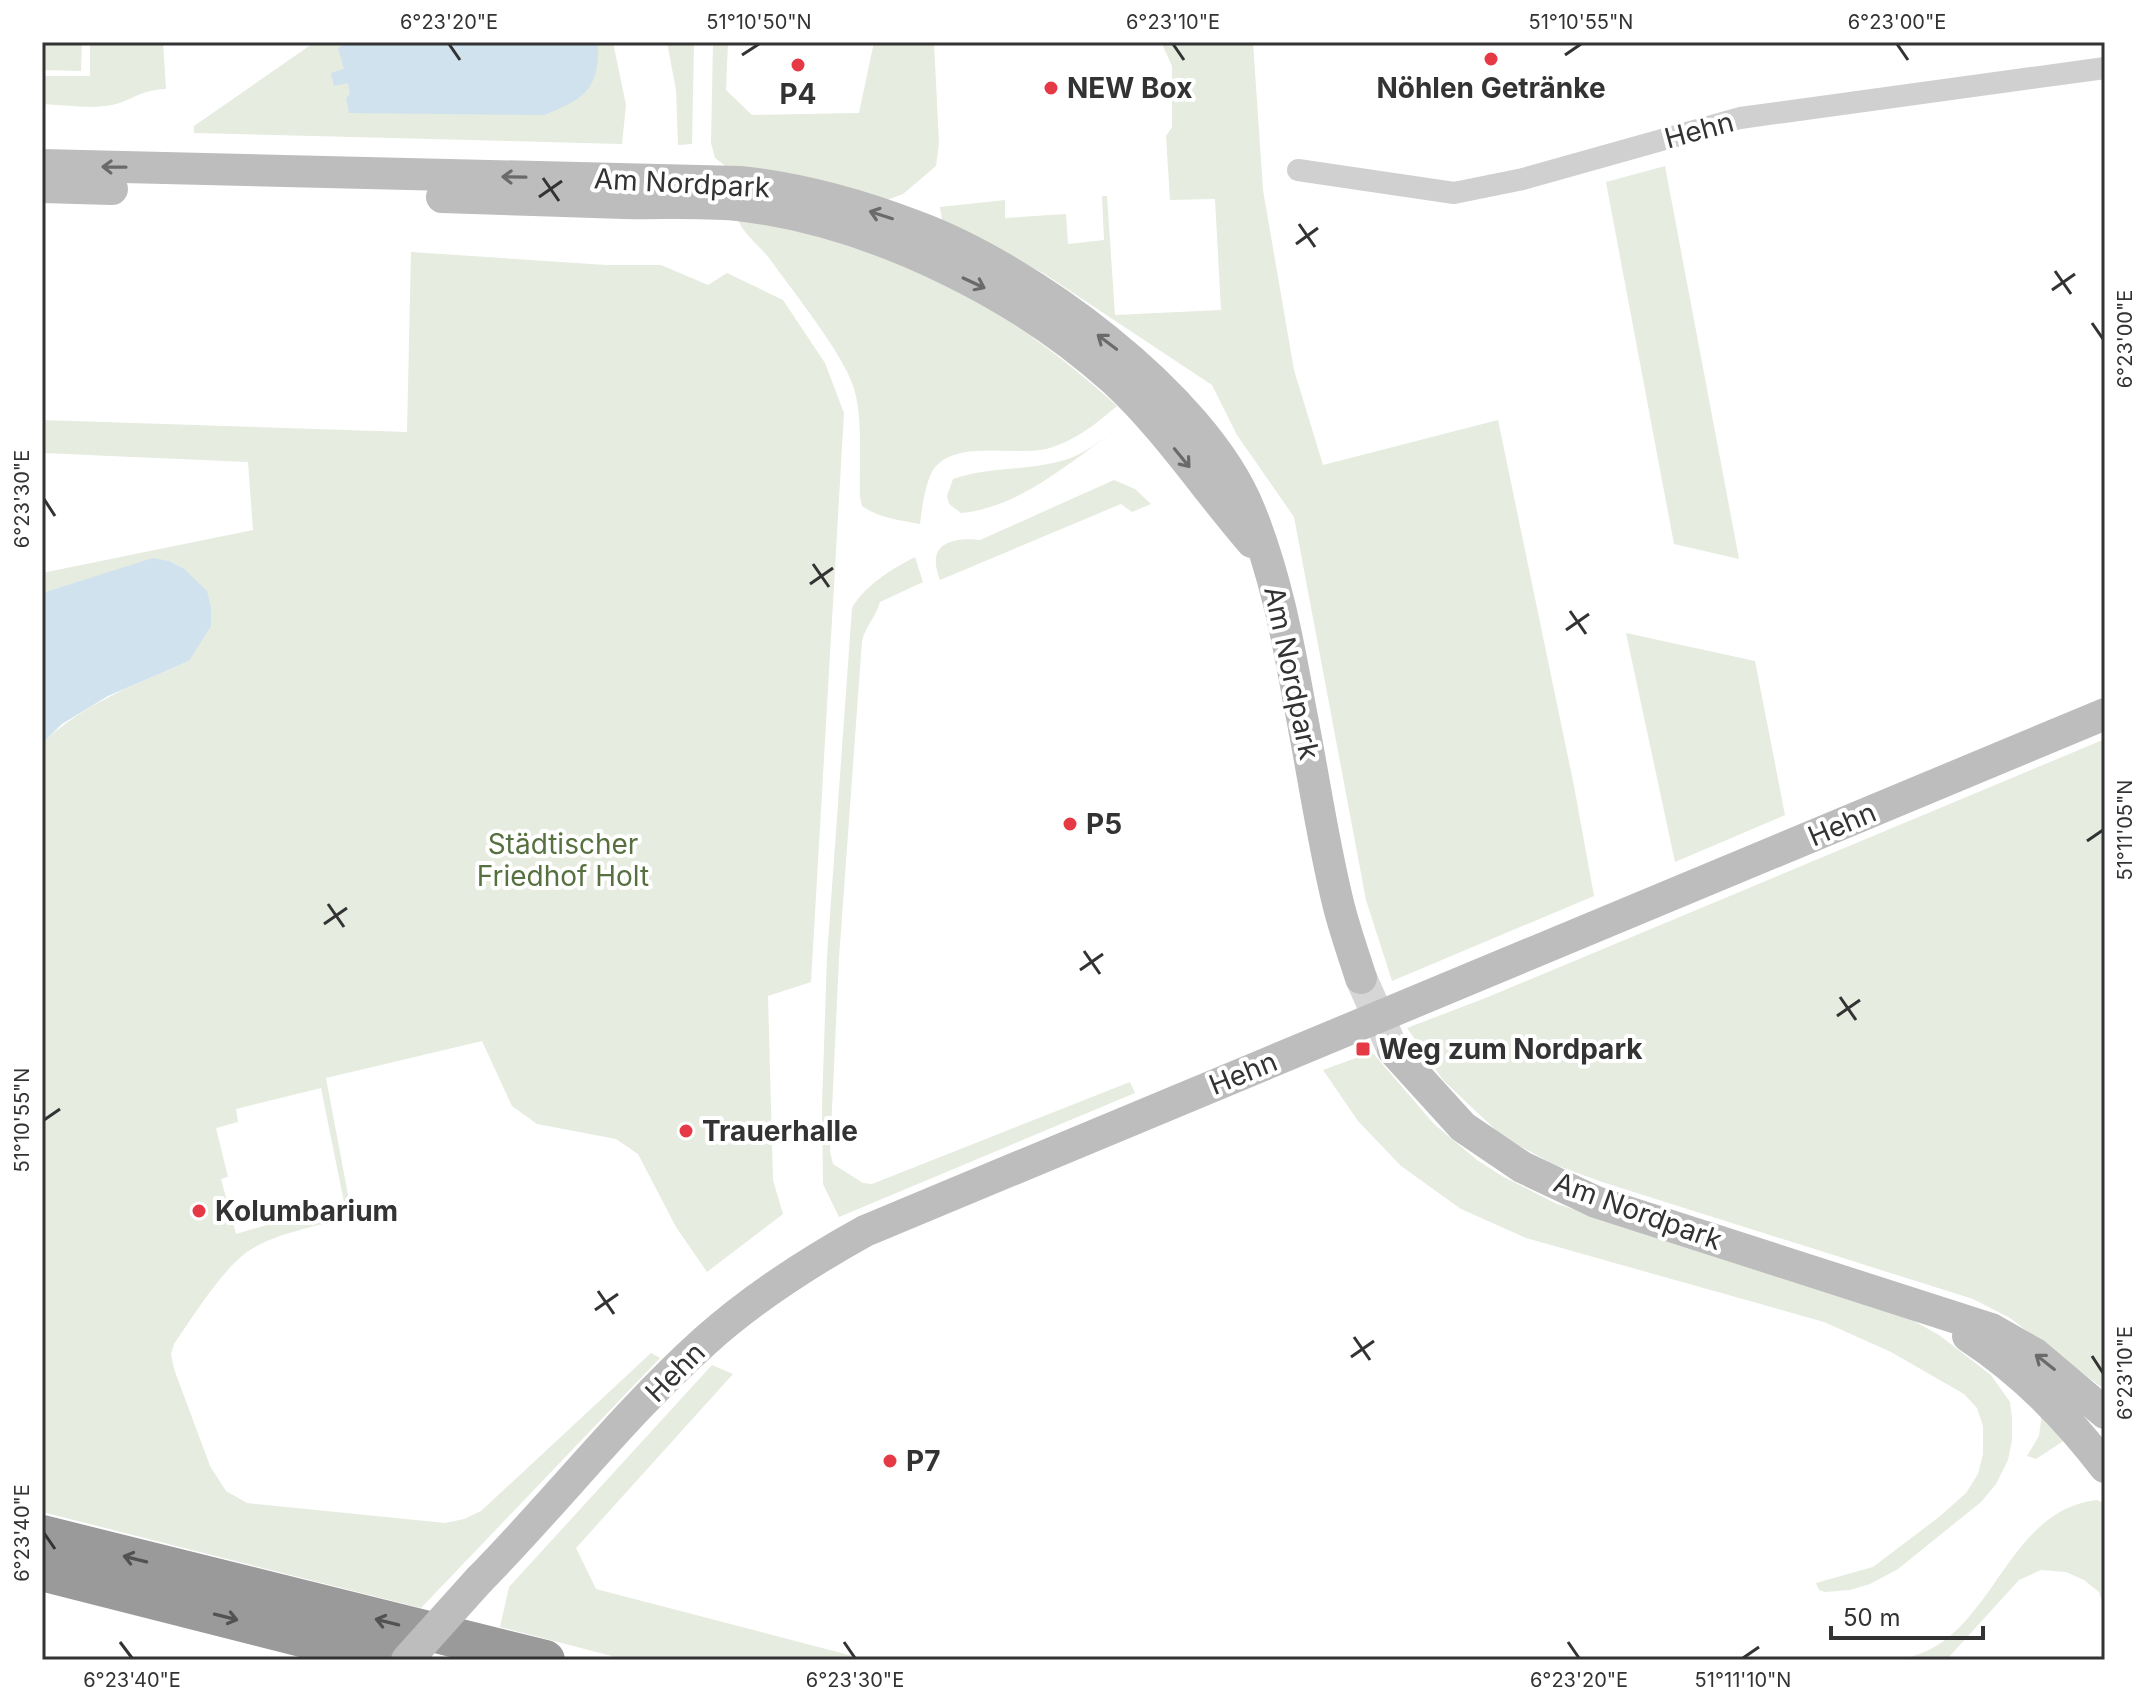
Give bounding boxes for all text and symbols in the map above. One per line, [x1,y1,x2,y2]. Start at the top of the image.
text: 6°23'20"E [400,10,498,34]
text: 51°10'50"N [706,10,812,34]
text: 6°23'10"E [1126,10,1220,34]
text: 51°10'55"N [1529,10,1633,34]
text: 6°23'00"E [1848,10,1946,34]
marker: Nöhlen Getränke [1482,50,1500,68]
marker: P4 [789,56,807,74]
place label: NEW Box [1067,71,1192,105]
place label: Nöhlen Getränke [1376,71,1606,105]
place label: P4 [779,77,817,111]
marker: NEW Box [1042,79,1060,97]
street label: Hehn [1661,104,1737,156]
one-way arrow [101,159,128,174]
street label: Am Nordpark [593,161,771,205]
one-way arrow [501,169,528,184]
one-way arrow [869,207,894,222]
one-way arrow [962,276,986,291]
text: 6°23'00"E [2113,290,2137,388]
one-way arrow [1097,333,1118,350]
one-way arrow [1173,447,1191,467]
text: 6°23'30"E [10,450,34,548]
street label: Am Nordpark [1257,583,1327,763]
text: 51°11'05"N [2113,780,2137,880]
street label: Hehn [1803,795,1881,853]
place label: P5 [1086,807,1122,841]
marker: P5 [1061,815,1079,833]
park label: Städtischer Friedhof Holt [477,827,649,893]
place label: Weg zum Nordpark [1379,1032,1643,1066]
marker: Weg zum Nordpark [1354,1040,1372,1058]
street label: Hehn [1204,1044,1282,1102]
text: 51°10'55"N [10,1068,34,1172]
place label: Trauerhalle [702,1114,858,1148]
marker: Trauerhalle [677,1122,695,1140]
street label: Am Nordpark [1549,1165,1727,1257]
place label: Kolumbarium [215,1194,398,1228]
marker: Kolumbarium [190,1202,208,1220]
text: 6°23'10"E [2113,1326,2137,1420]
street label: Hehn [638,1335,712,1409]
one-way arrow [2035,1354,2056,1371]
place label: P7 [906,1444,940,1478]
marker: P7 [881,1452,899,1470]
text: 6°23'40"E [10,1484,34,1582]
one-way arrow [123,1551,148,1566]
scale bar [1831,1590,1983,1640]
text: 50 m [1843,1603,1901,1632]
one-way arrow [213,1611,239,1626]
one-way arrow [375,1614,401,1629]
text: 6°23'40"E [83,1668,181,1692]
text: 6°23'30"E [806,1668,904,1692]
text: 6°23'20"E [1530,1668,1628,1692]
text: 51°11'10"N [1695,1668,1791,1692]

